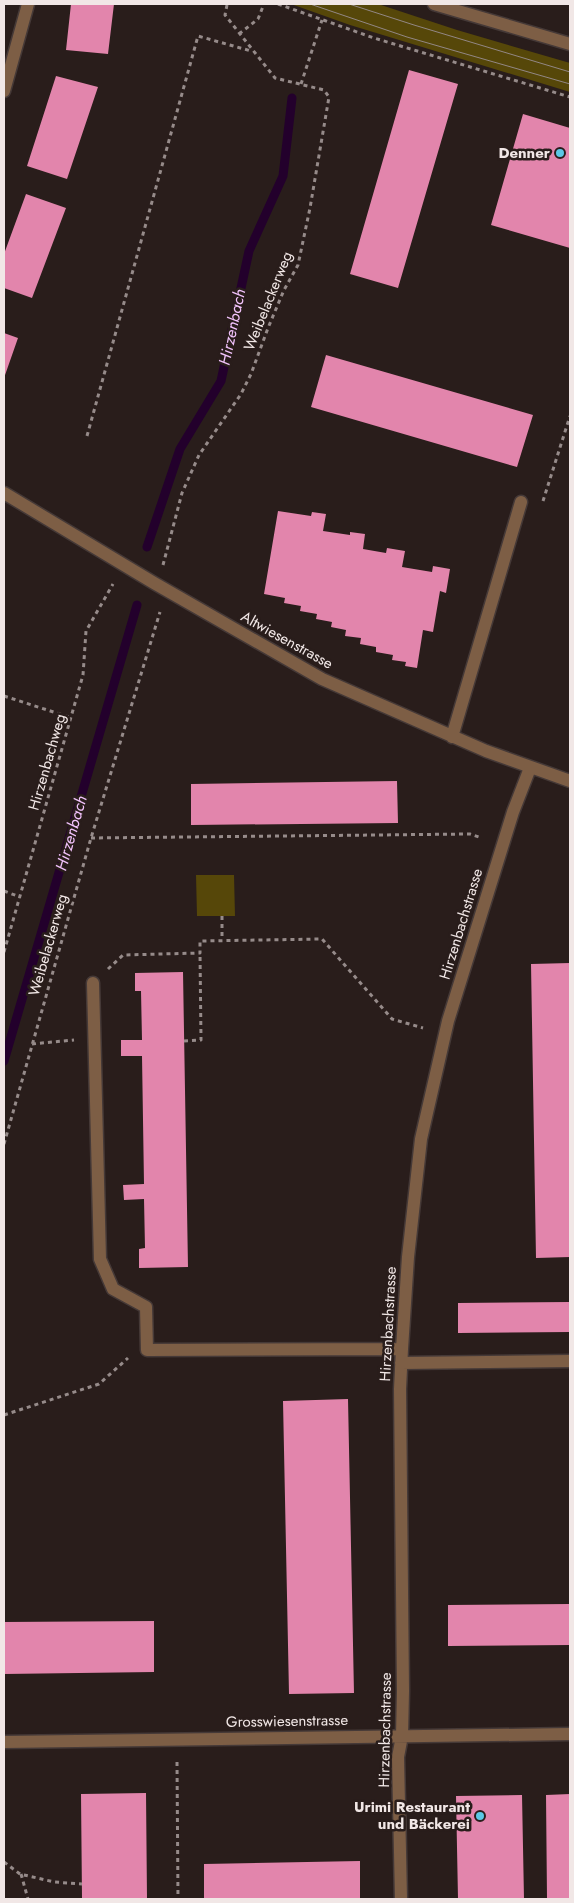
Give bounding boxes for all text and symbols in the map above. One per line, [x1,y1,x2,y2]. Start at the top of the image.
place label: Denner [498,142,551,164]
marker: Denner [554,147,566,159]
street label: Weibelackerweg [238,248,298,354]
water label: Hirzenbach [213,287,251,367]
street label: Altwiesenstrasse [237,606,337,675]
street label: Hirzenbachweg [23,711,71,813]
water label: Hirzenbach [49,793,93,873]
street label: Hirzenbachstrasse [434,865,488,982]
street label: Weibelackerweg [23,891,73,999]
street label: Hirzenbachstrasse [374,1266,402,1382]
street label: Hirzenbachstrasse [373,1672,397,1788]
street label: Grosswiesenstrasse [226,1709,348,1733]
place label: Urimi Restaurant und Bäckerei [354,1796,470,1835]
marker: Urimi Restaurant und Bäckerei [474,1810,486,1822]

